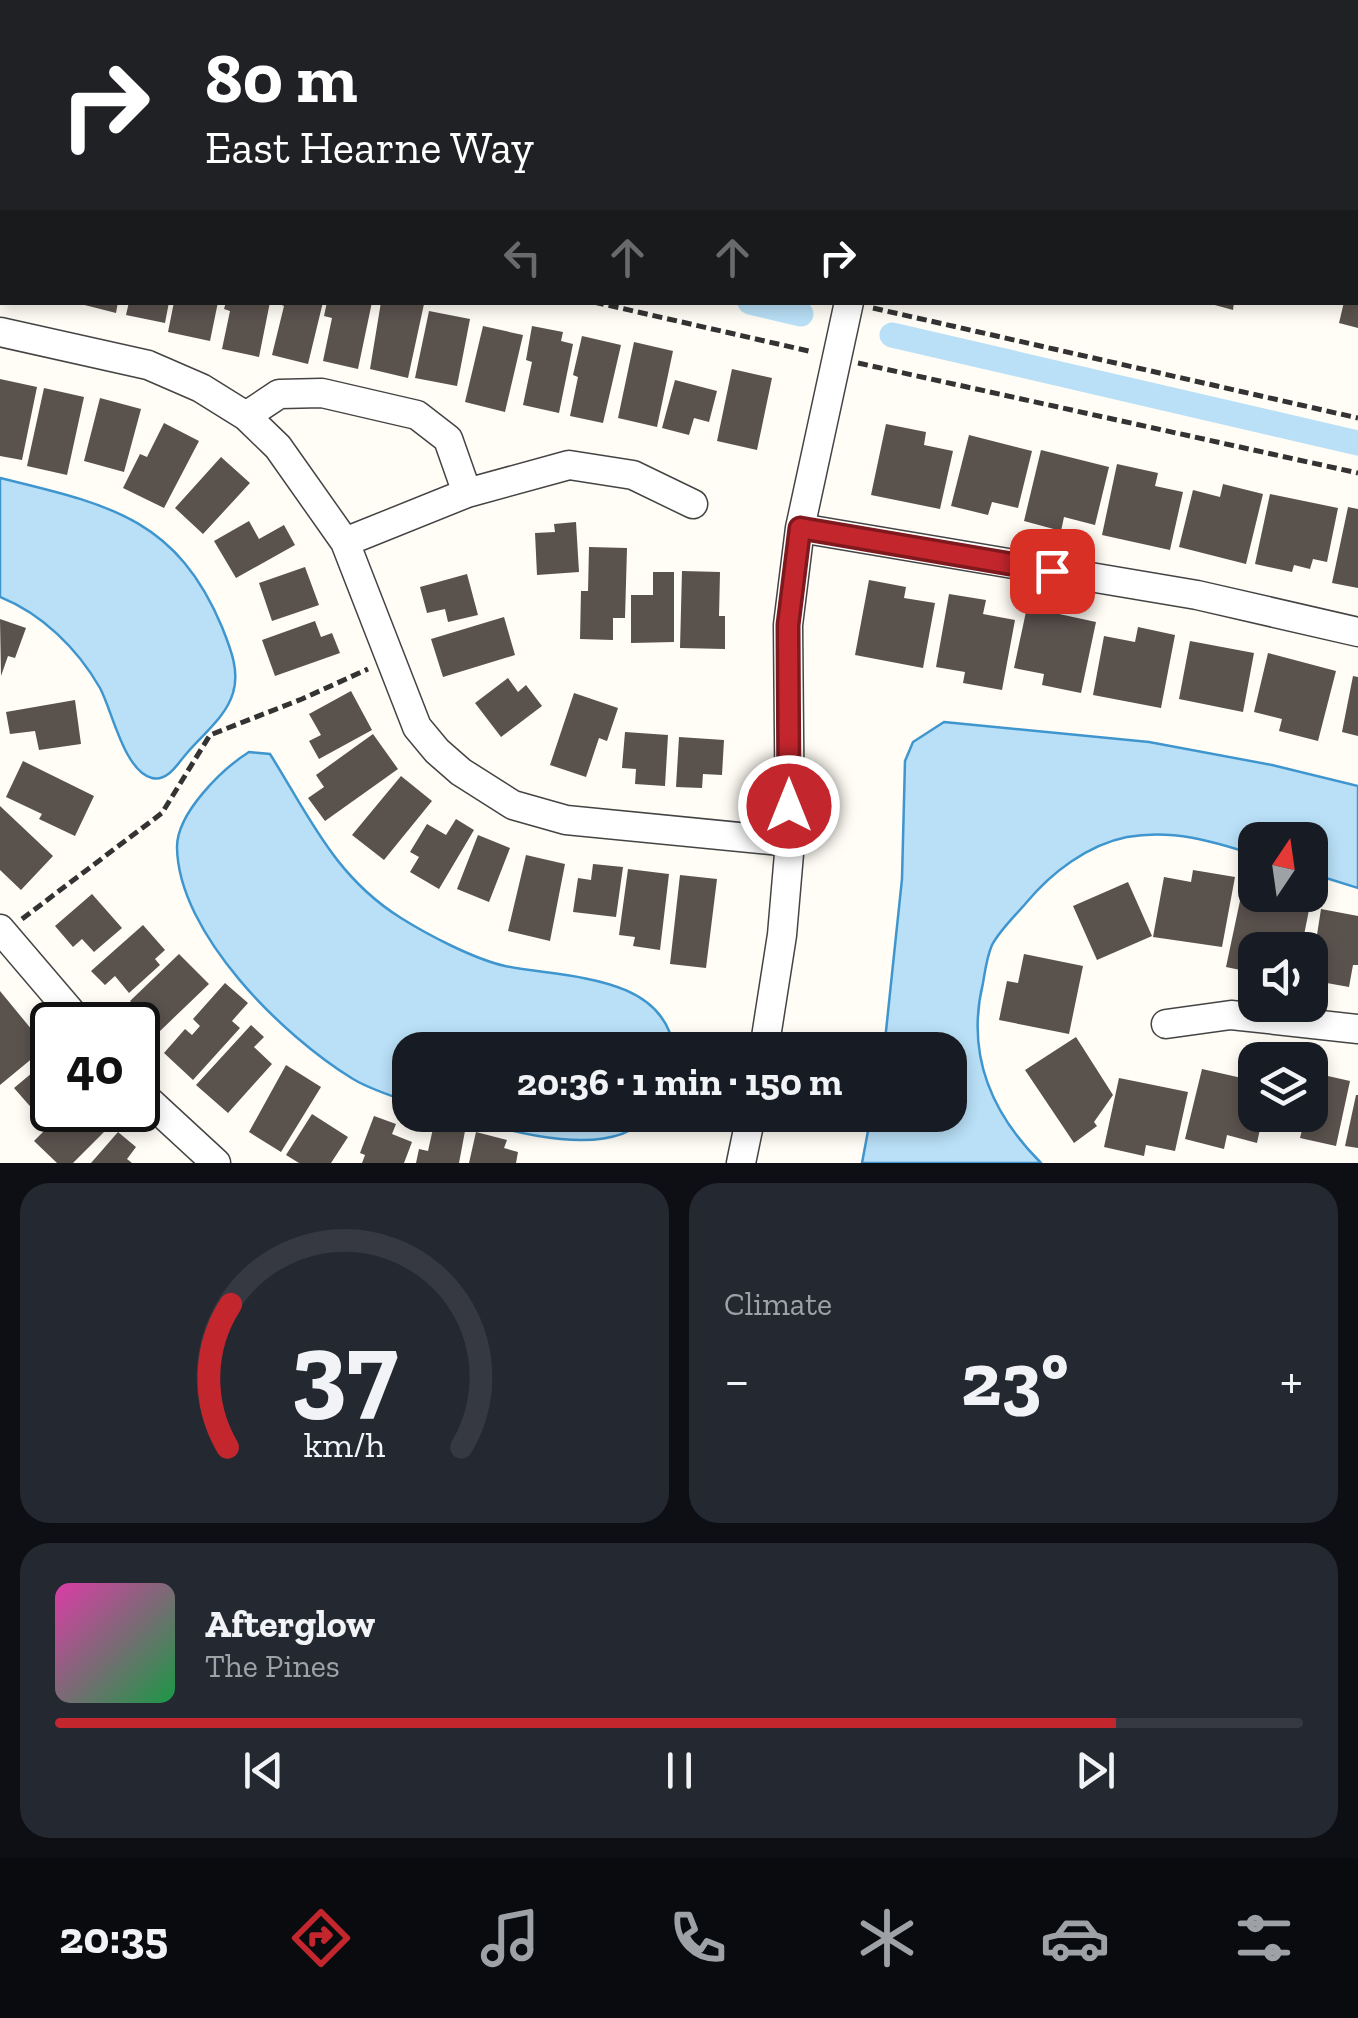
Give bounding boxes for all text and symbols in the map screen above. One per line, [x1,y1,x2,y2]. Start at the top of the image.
text: 80 m [205,36,357,120]
icon: right [40,40,170,170]
text: East Hearne Way [205,121,534,175]
icon: left [495,230,550,285]
icon: ahead [600,230,655,285]
icon: ahead [705,230,760,285]
icon: right [810,230,865,285]
pin [1010,529,1095,614]
icon: arrive [1025,544,1080,599]
position arrow [737,754,841,858]
north arrow [1238,822,1328,912]
map controls [1238,822,1328,1132]
button: sound [1238,932,1328,1022]
speed limit sign: 40 [30,1002,160,1132]
button: layers [1238,1042,1328,1132]
text: 20:36 · 1 min · 150 m [517,1059,842,1105]
text: Climate [724,1285,832,1323]
text: 37 [291,1307,398,1432]
text: 23° [961,1334,1069,1424]
text: − [724,1347,750,1413]
text: + [1280,1347,1303,1413]
text: km/h [304,1423,385,1466]
text: Afterglow [205,1601,375,1647]
text: The Pines [205,1647,340,1685]
icon: previous [236,1743,291,1798]
icon: pause [652,1743,707,1798]
icon: next [1068,1743,1123,1798]
icon: directions [286,1903,356,1973]
icon: music [475,1903,545,1973]
icon: phone [663,1903,733,1973]
icon: climate [852,1903,922,1973]
icon: car [1040,1903,1110,1973]
icon: filters [1229,1903,1299,1973]
text: 20:35 [59,1911,168,1965]

